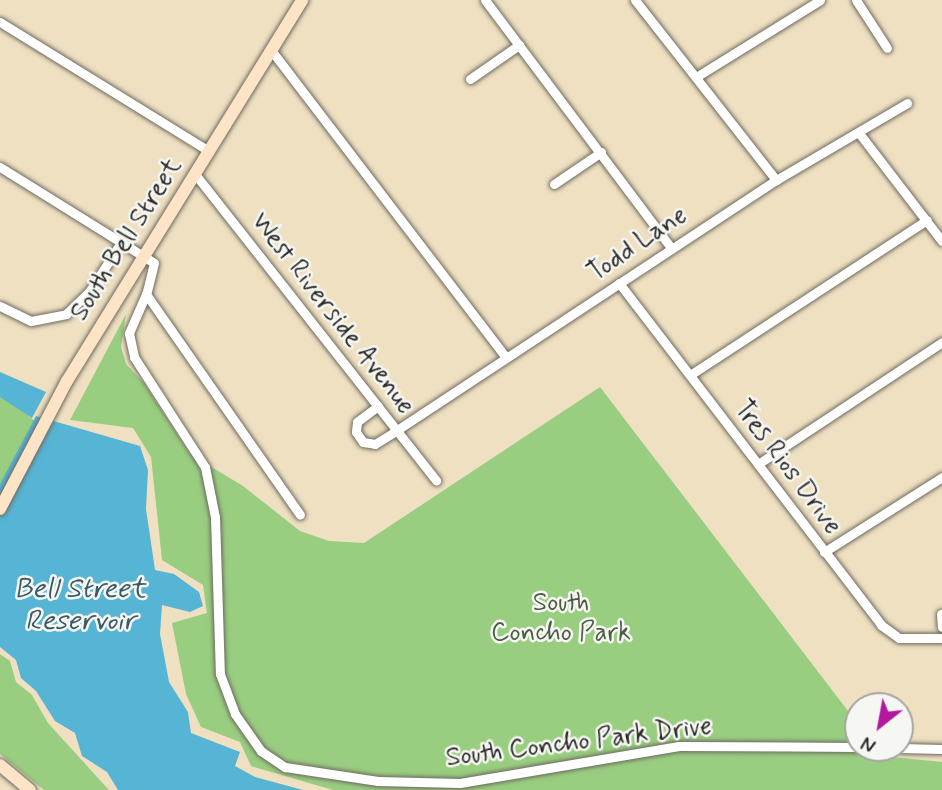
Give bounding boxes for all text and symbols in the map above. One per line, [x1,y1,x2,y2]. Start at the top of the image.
street label: South Bell Street [65,153,189,327]
street label: Todd Lane [582,200,694,290]
street label: West Riverside Avenue [243,206,421,422]
street label: Tres Rios Drive [727,395,847,541]
water label: Bell Street Reservoir [14,573,146,639]
park label: South Concho Park [491,588,631,650]
north arrow [844,692,914,762]
street label: South Concho Park Drive [444,711,714,775]
text: N [857,730,881,758]

